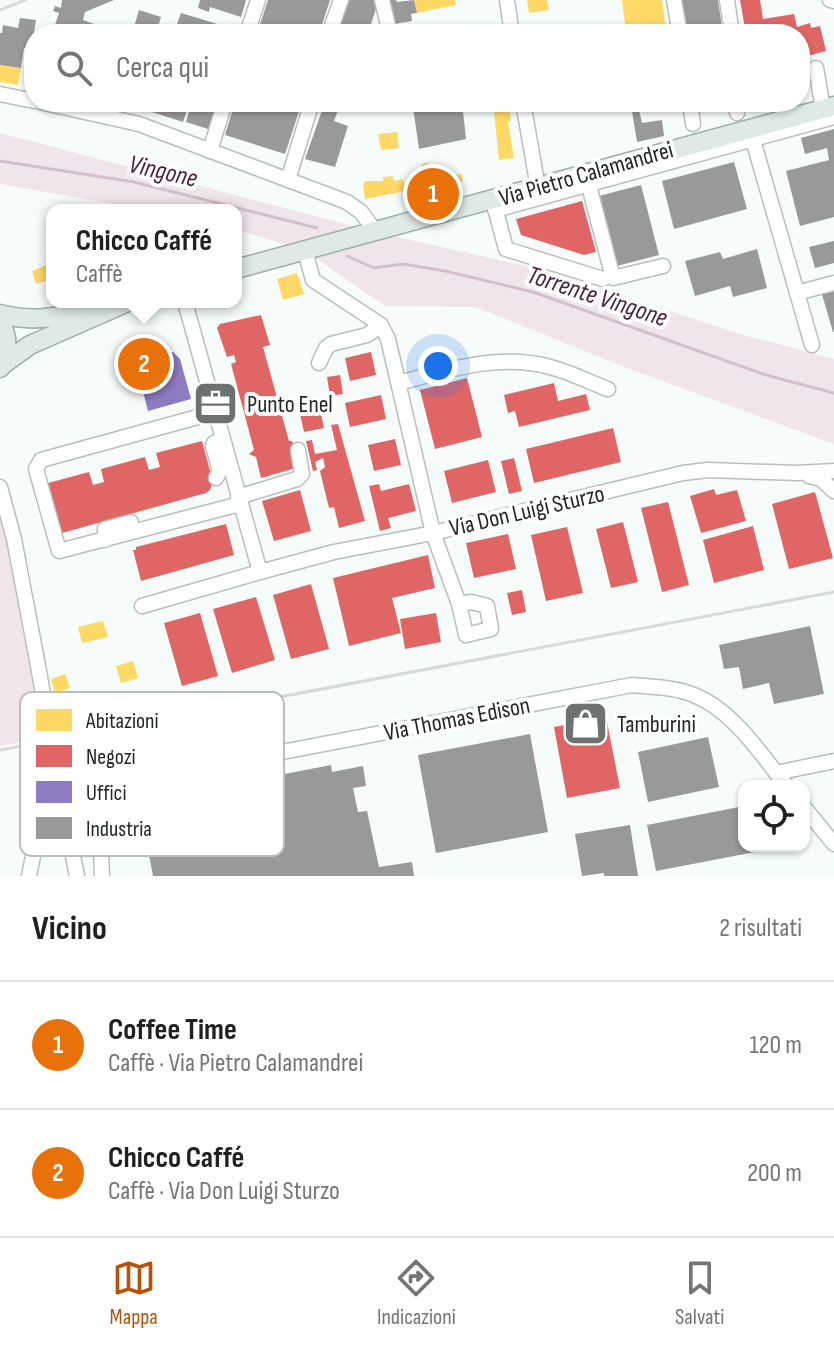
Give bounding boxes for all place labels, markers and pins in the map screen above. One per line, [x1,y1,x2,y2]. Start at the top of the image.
pin: 1 [407,164,459,224]
pin: 2 [118,334,170,394]
office icon: Punto Enel [192,380,240,428]
place label: Punto Enel [247,390,333,419]
shop icon: Tamburini [562,700,610,748]
place label: Tamburini [617,710,696,739]

